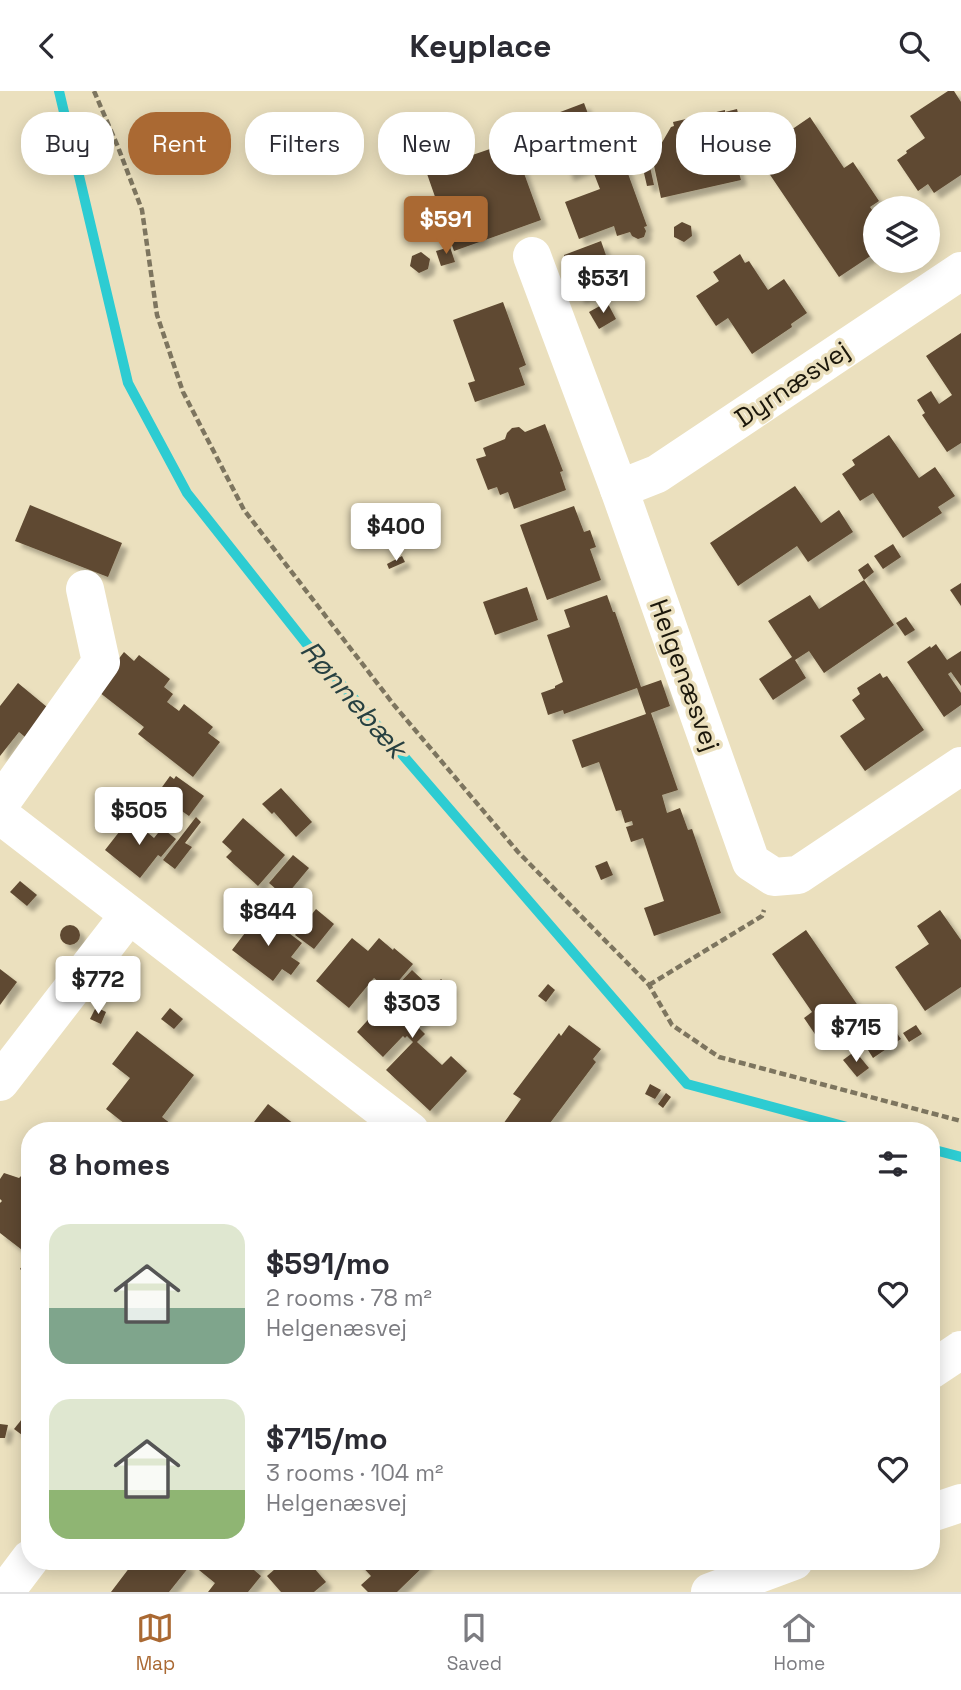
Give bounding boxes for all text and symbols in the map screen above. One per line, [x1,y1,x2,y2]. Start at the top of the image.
text: Keyplace [409,26,552,66]
icon: back [28,27,66,65]
icon: search [895,27,933,65]
chip: Buy [21,112,114,175]
chip: Rent [128,112,231,175]
chip: Filters [245,112,364,175]
chip: New [378,112,475,175]
chip: Apartment [489,112,662,175]
chip: House [676,112,796,175]
map controls [863,196,940,273]
button: layers [863,196,940,273]
pin: $591 [405,197,487,256]
text: $591 [420,204,472,234]
pin: $531 [562,255,644,315]
text: $531 [577,263,629,293]
street label: Dyrnæsvej [728,333,856,435]
pin: $400 [355,503,437,563]
text: $400 [367,511,425,541]
street label: Helgenæsvej [642,594,728,756]
water label: Rønnebæk [293,633,417,768]
pin: $505 [98,787,180,847]
text: $505 [111,795,167,825]
pin: $844 [227,889,309,948]
text: $844 [240,896,297,926]
pin: $772 [57,957,139,1016]
text: $772 [72,964,125,994]
pin: $303 [371,981,453,1040]
text: $303 [384,988,440,1018]
pin: $715 [815,1005,897,1064]
text: $715 [831,1012,881,1042]
text: 8 homes [49,1145,170,1184]
icon: filters [874,1145,912,1183]
text: $591/mo [266,1244,390,1283]
icon: home [105,1252,189,1336]
icon: heart [874,1275,912,1313]
text: 2 rooms · 78 m² [266,1283,432,1313]
text: Helgenæsvej [266,1313,407,1343]
text: $715/mo [266,1419,388,1458]
icon: home [105,1427,189,1511]
icon: heart [874,1450,912,1488]
text: 3 rooms · 104 m² [266,1458,443,1488]
text: Helgenæsvej [266,1488,407,1518]
tab: Map [136,1609,175,1676]
tab: Saved [447,1609,502,1676]
tab: Home [773,1609,825,1676]

